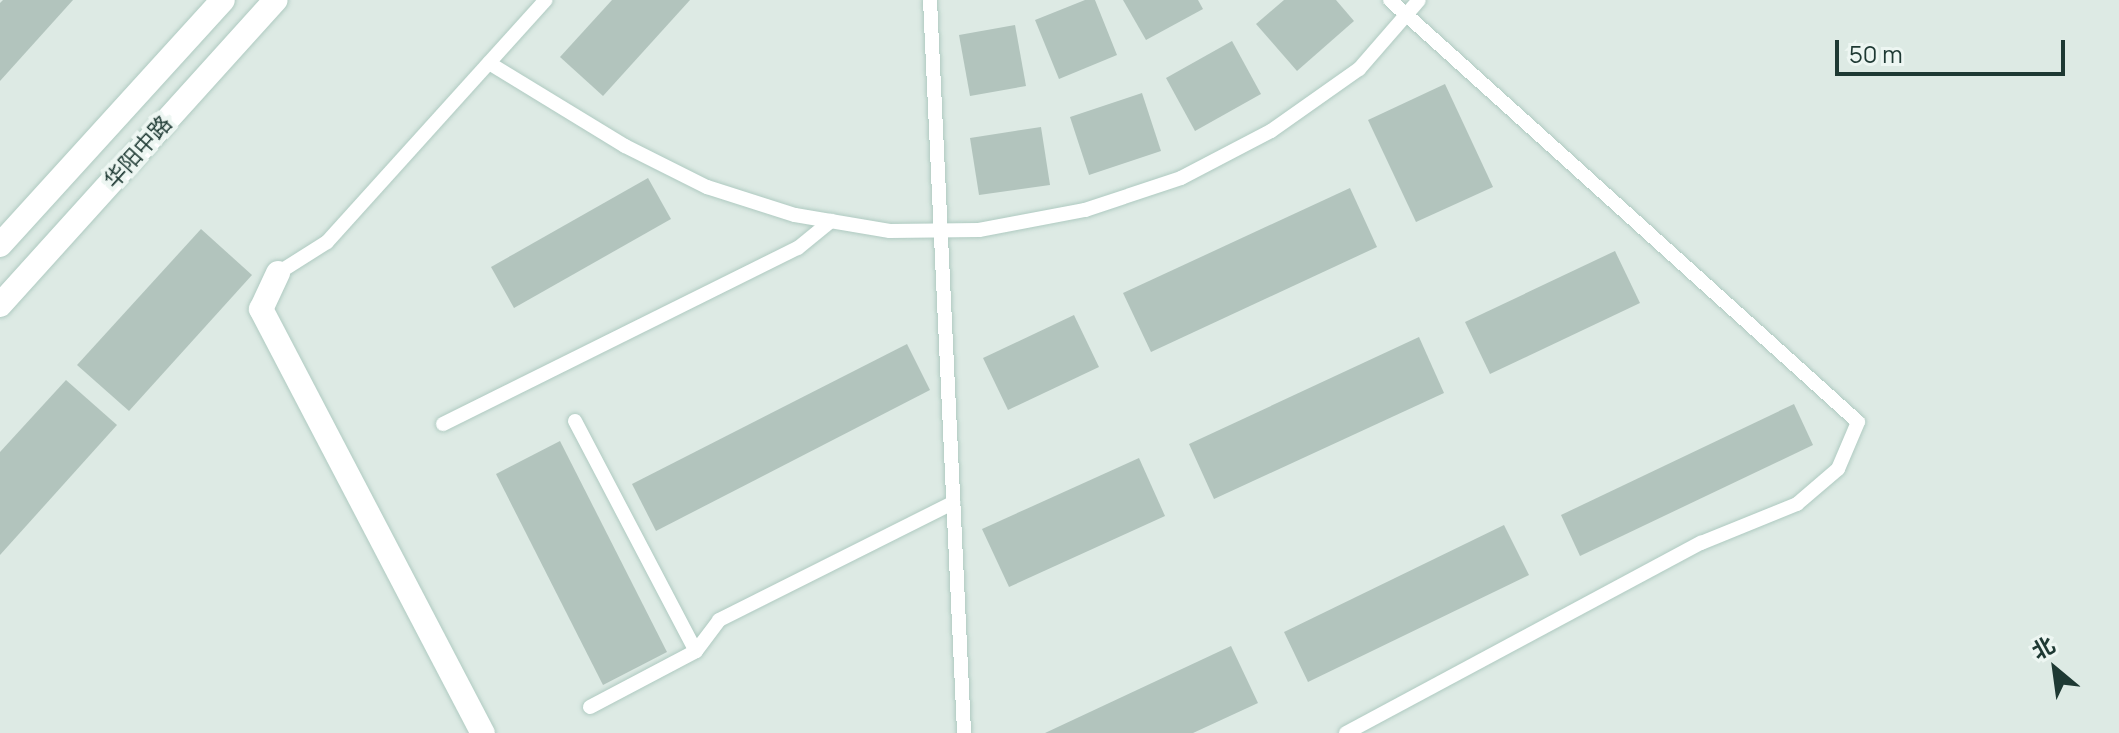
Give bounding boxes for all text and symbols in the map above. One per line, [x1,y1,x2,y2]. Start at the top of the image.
scale bar [1839,24,2069,74]
text: 50 m [1849,37,1903,70]
street label: 华阳中路 [99,110,177,194]
north arrow [2015,629,2095,709]
text: 北 [2026,630,2060,666]

